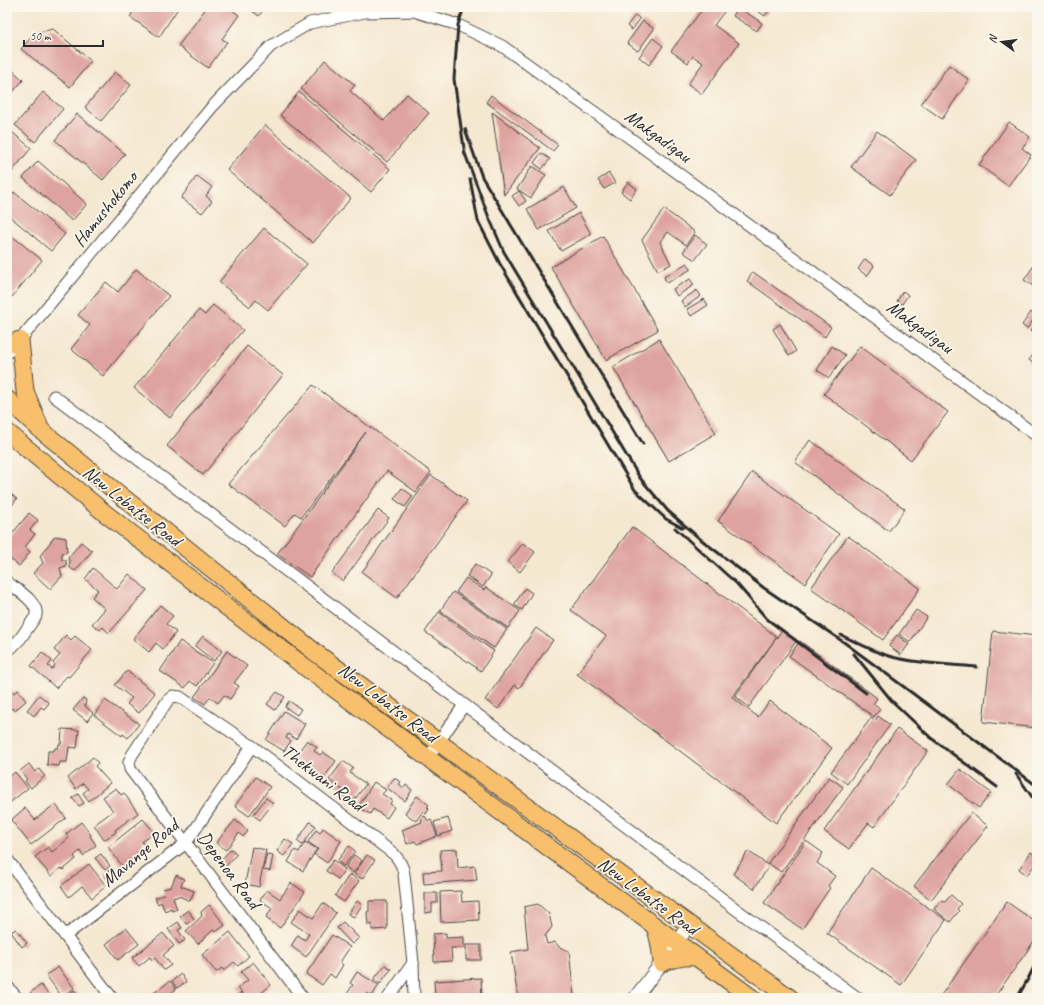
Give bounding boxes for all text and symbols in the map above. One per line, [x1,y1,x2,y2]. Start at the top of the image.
scale bar [24,22,103,48]
north arrow [982,22,1022,62]
text: 50 m [30,28,52,44]
text: N [985,32,1000,45]
street label: Makgadigau [620,104,698,169]
street label: Hamushokomo [67,164,144,252]
street label: Makgadigau [882,295,960,360]
street label: New Lobatse Road [78,460,189,554]
street label: New Lobatse Road [333,658,445,750]
street label: Thekwani Road [277,739,372,819]
street label: Mavange Road [97,812,186,892]
street label: Depenoa Road [192,827,268,916]
street label: New Lobatse Road [593,851,706,943]

